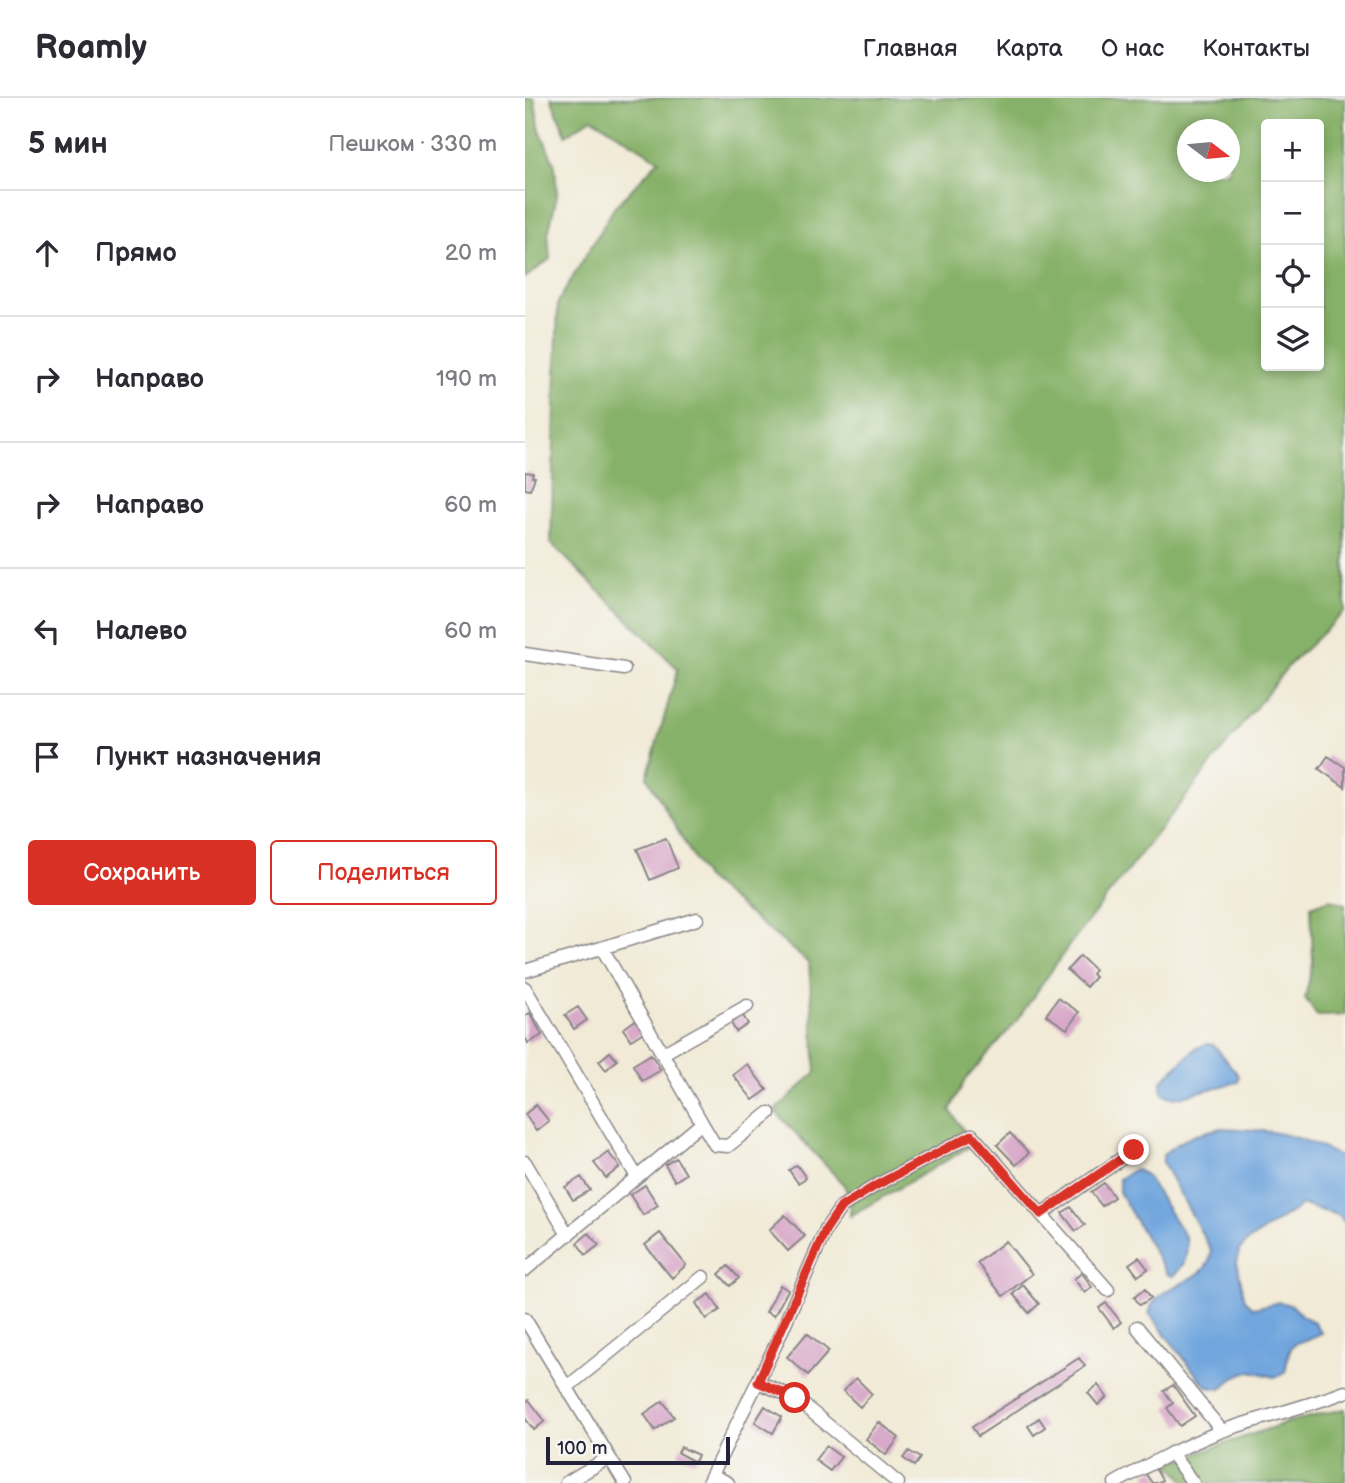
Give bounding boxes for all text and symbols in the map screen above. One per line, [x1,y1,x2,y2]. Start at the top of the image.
text: Roamly [35,28,147,68]
text: Главная [863,34,957,63]
text: Карта [995,34,1063,63]
text: О нас [1101,34,1164,63]
text: Контакты [1202,34,1310,63]
north arrow [1177,119,1240,182]
map controls [1261,119,1324,371]
button: + [1261,119,1324,182]
text: 5 мин [28,126,108,162]
text: Пешком · 330 m [328,130,497,158]
button: − [1261,182,1324,245]
icon: ahead [28,234,66,272]
text: Прямо [95,238,177,269]
text: 20 m [445,239,497,267]
button: locate [1261,245,1324,308]
button: layers [1261,308,1324,371]
icon: right [28,360,66,398]
text: Направо [95,364,204,395]
text: 190 m [436,365,497,393]
icon: right [28,486,66,524]
text: Направо [95,490,204,521]
text: 60 m [444,491,497,519]
icon: left [28,612,66,650]
text: Налево [95,616,187,647]
text: 60 m [444,617,497,645]
icon: arrive [28,738,66,776]
text: Пункт назначения [95,742,321,773]
button: Сохранить [28,840,256,905]
button: Поделиться [270,840,497,905]
route end [1118,1134,1149,1165]
route start [779,1382,810,1413]
scale bar [546,1434,730,1466]
text: 100 m [557,1437,608,1460]

